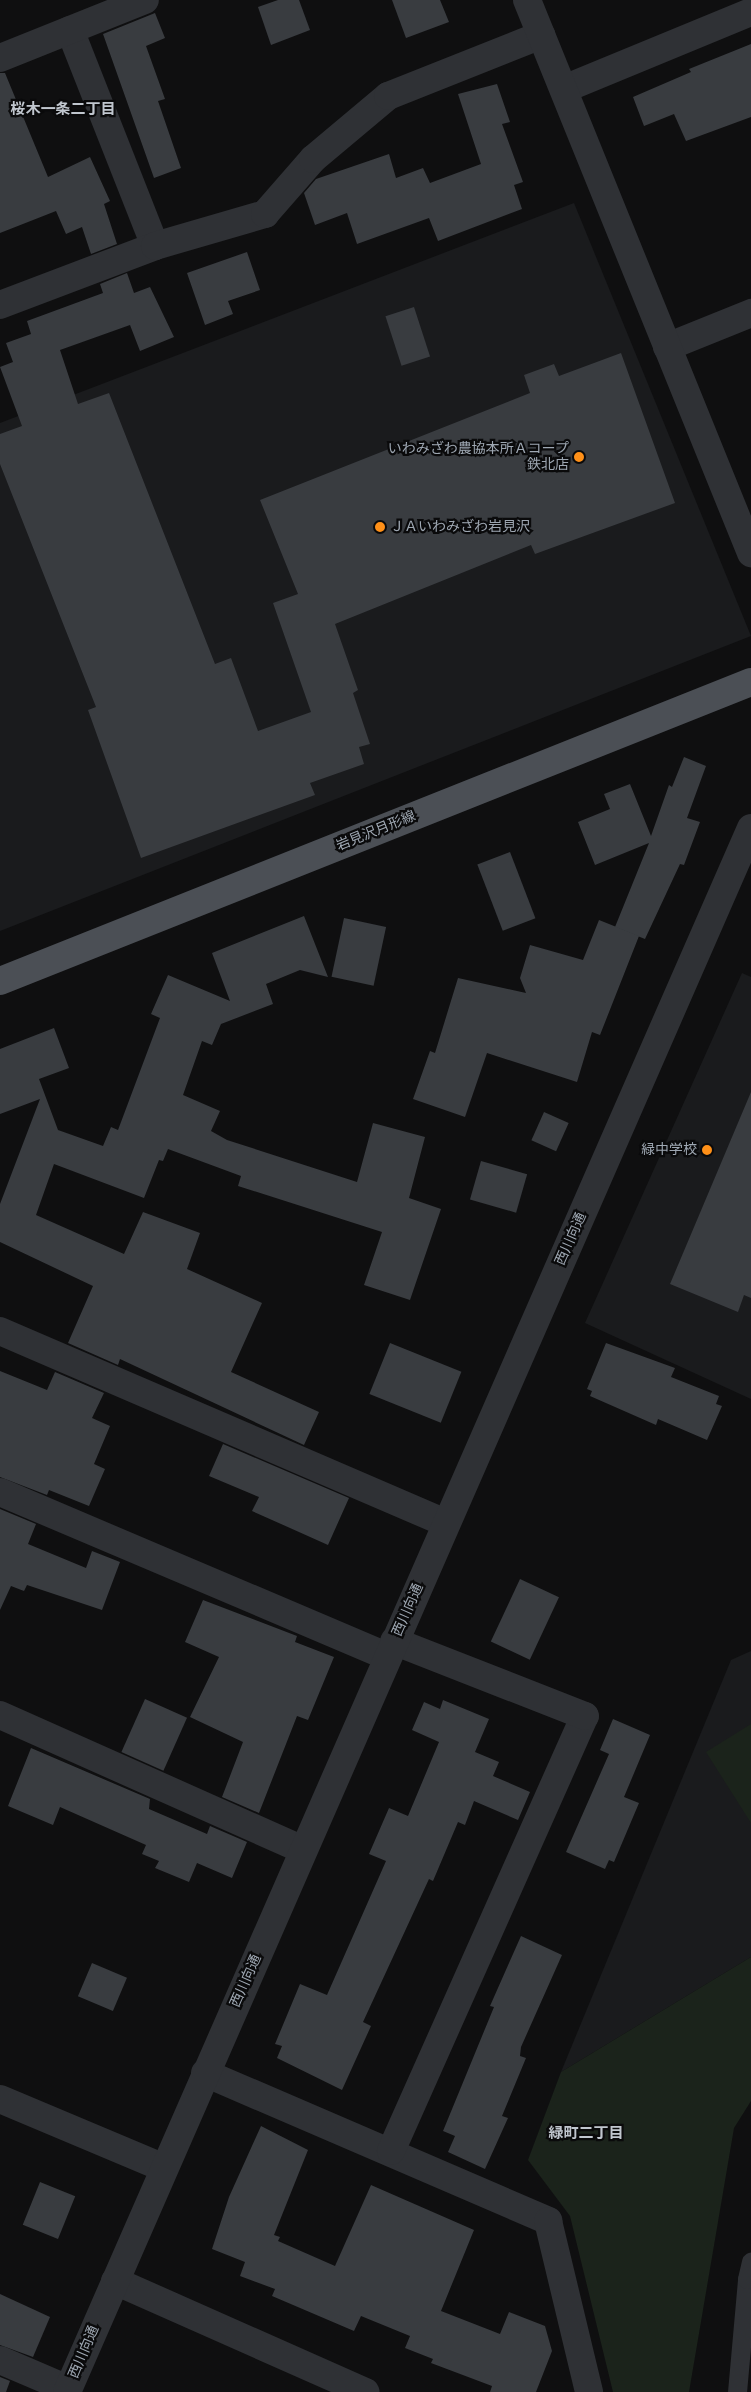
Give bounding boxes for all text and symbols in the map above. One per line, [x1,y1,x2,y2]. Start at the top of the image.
district label: 桜木一条二丁目 [11,101,115,119]
place label: いわみざわ農協本所Ａコープ 鉄北店 [387,441,569,474]
marker: いわみざわ農協本所Ａコープ 鉄北店 [573,451,585,463]
place label: ＪＡいわみざわ岩見沢 [390,519,530,535]
marker: ＪＡいわみざわ岩見沢 [374,521,386,533]
street label: 岩見沢月形線 [334,807,418,855]
place label: 緑中学校 [641,1142,697,1158]
marker: 緑中学校 [701,1144,713,1156]
street label: 西川向通 [552,1210,590,1268]
street label: 西川向通 [389,1581,427,1639]
street label: 西川向通 [227,1952,265,2010]
district label: 緑町二丁目 [549,2125,623,2143]
street label: 西川向通 [65,2323,103,2381]

